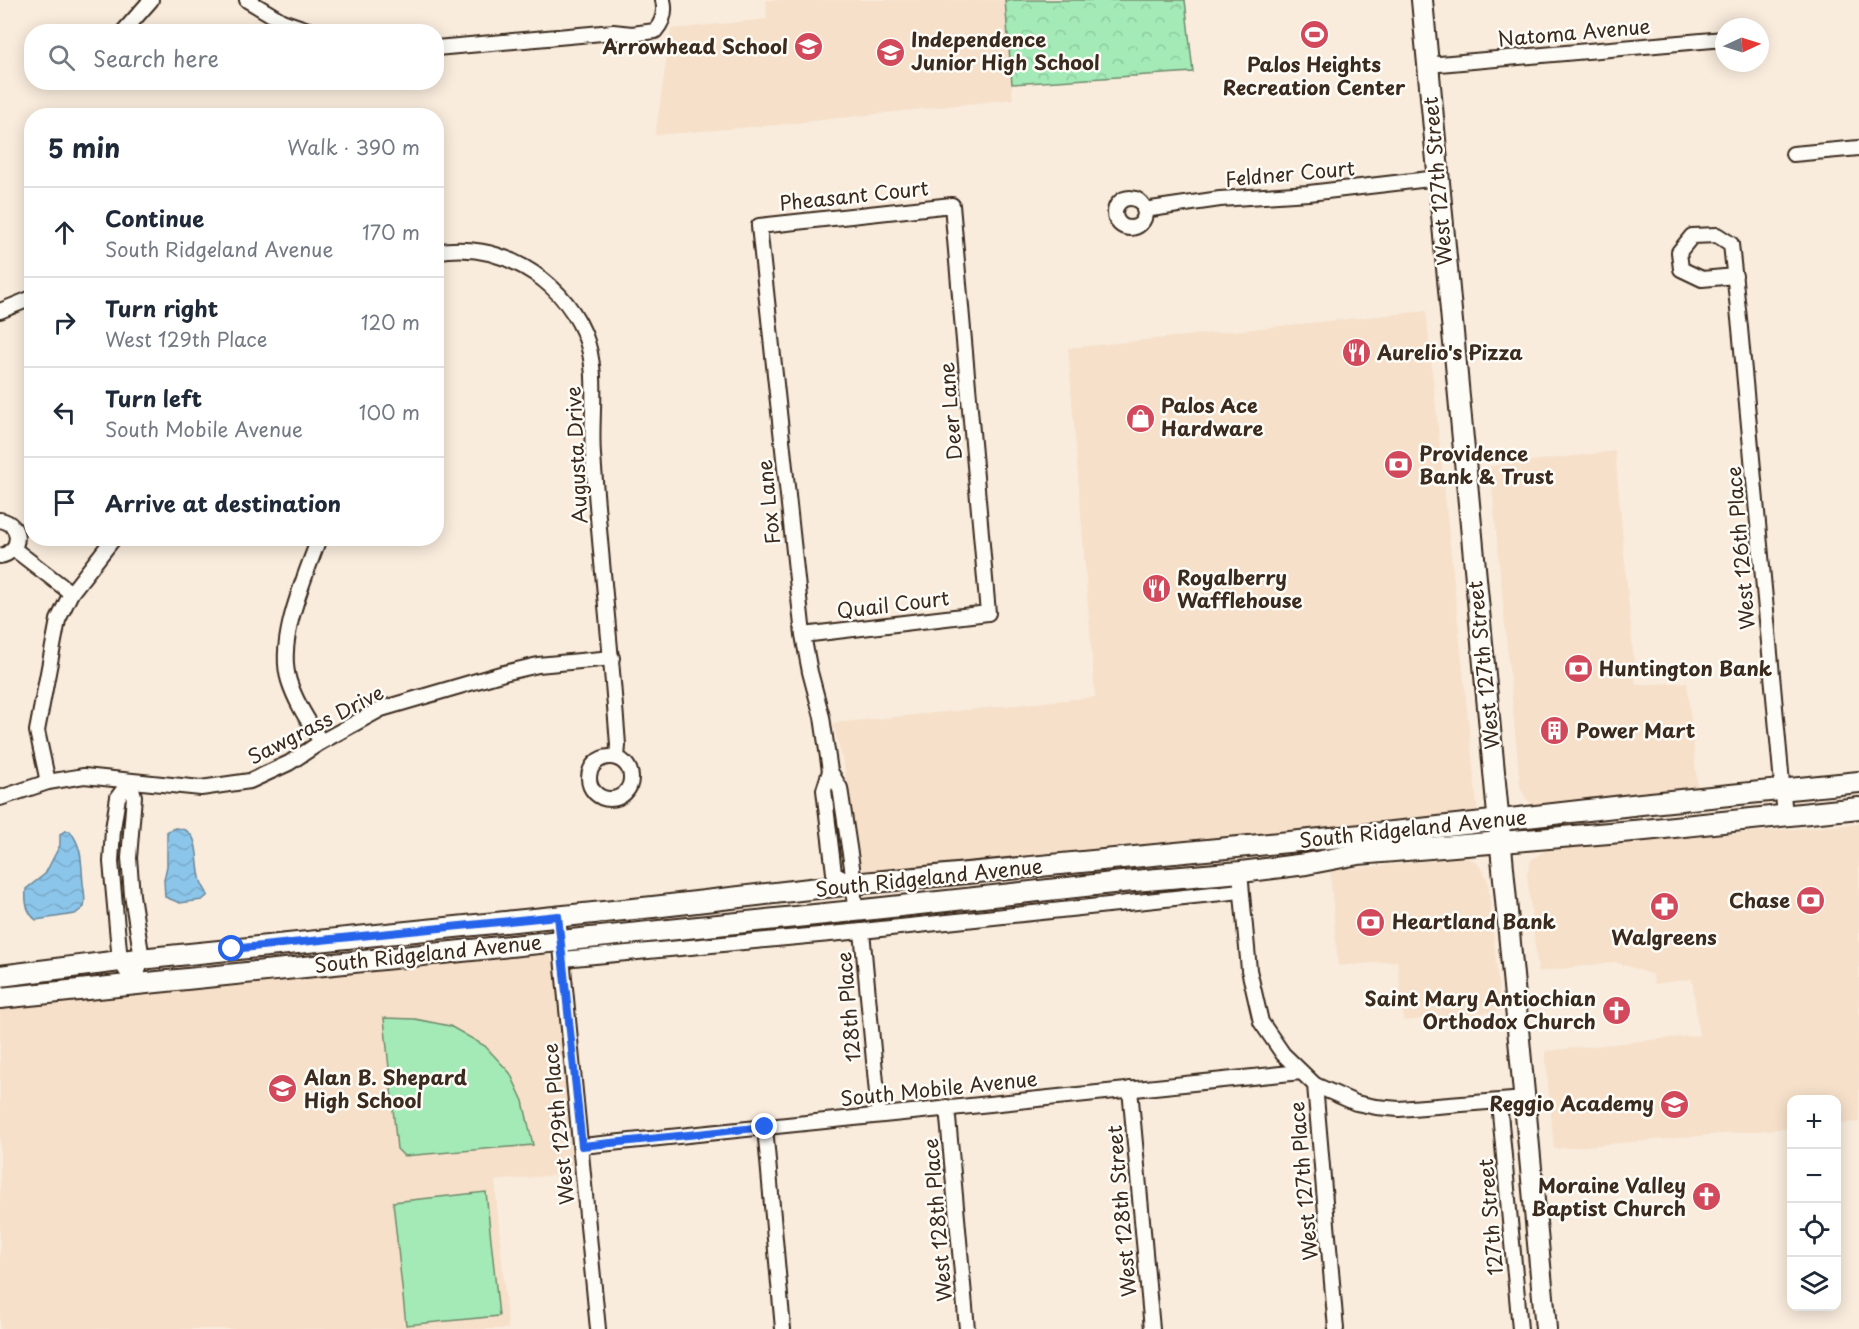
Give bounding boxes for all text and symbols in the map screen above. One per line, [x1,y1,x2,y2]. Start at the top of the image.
street label: Natoma Avenue [1496,10,1652,54]
sports icon: Palos Heights Recreation Center [1298,18,1330,50]
north arrow [1715,18,1769,72]
search box [24,24,444,90]
place label: Independence Junior High School [911,24,1100,77]
place label: Arrowhead School [601,31,788,61]
school or university icon: Arrowhead School [793,31,825,63]
school or university icon: Independence Junior High School [874,36,906,68]
icon: search [45,41,78,74]
text: Search here [93,41,219,74]
place label: Palos Heights Recreation Center [1223,49,1406,102]
street label: West 127th Street [1415,96,1459,267]
text: 5 min [48,128,120,167]
text: Walk · 390 m [287,132,420,162]
street label: Feldner Court [1224,152,1356,194]
street label: Pheasant Court [778,172,930,218]
text: Continue [105,201,204,234]
icon: ahead [48,216,81,249]
text: 170 m [362,217,420,247]
text: South Ridgeland Avenue [105,234,333,264]
text: Turn right [105,291,218,324]
icon: right [48,306,81,339]
text: 120 m [361,307,420,337]
text: West 129th Place [105,324,267,354]
restaurant icon: Aurelio's Pizza [1340,337,1372,369]
place label: Aurelio's Pizza [1376,337,1523,367]
street label: Deer Lane [931,361,969,461]
text: Turn left [105,381,202,414]
street label: Augusta Drive [557,386,595,524]
place label: Palos Ace Hardware [1161,390,1263,443]
icon: left [48,396,81,429]
text: 100 m [359,397,420,427]
shop icon: Palos Ace Hardware [1124,402,1156,434]
text: South Mobile Avenue [105,414,303,444]
place label: Providence Bank & Trust [1419,438,1554,491]
bank icon: Providence Bank & Trust [1382,449,1414,481]
street label: Fox Lane [749,458,787,546]
street label: West 126th Place [1718,465,1762,631]
icon: arrive [48,486,81,519]
text: Arrive at destination [105,486,341,519]
place label: Royalberry Wafflehouse [1177,562,1303,615]
restaurant icon: Royalberry Wafflehouse [1140,573,1172,605]
street label: West 127th Street [1459,579,1507,751]
street label: Quail Court [835,582,951,626]
bank icon: Huntington Bank [1562,653,1594,685]
place label: Huntington Bank [1599,653,1773,683]
street label: Sawgrass Drive [242,677,389,771]
building icon: Power Mart [1539,715,1571,747]
place label: Power Mart [1576,715,1696,745]
street label: South Ridgeland Avenue [1298,801,1528,855]
street label: South Ridgeland Avenue [814,850,1044,904]
place label: Chase [1729,885,1790,915]
bank icon: Chase [1795,885,1827,917]
pharmacy icon: Walgreens [1648,891,1680,923]
bank icon: Heartland Bank [1355,906,1387,938]
place label: Heartland Bank [1392,906,1556,936]
place label: Walgreens [1611,922,1717,952]
street label: South Ridgeland Avenue [313,926,543,980]
route start [218,935,244,961]
street label: 128th Place [828,951,868,1064]
place label: Saint Mary Antiochian Orthodox Church [1365,983,1596,1036]
church icon: Saint Mary Antiochian Orthodox Church [1601,994,1633,1026]
street label: West 129th Place [535,1042,581,1206]
place label: Alan B. Shepard High School [303,1062,468,1115]
street label: South Mobile Avenue [839,1063,1039,1113]
school or university icon: Alan B. Shepard High School [267,1073,299,1105]
place label: Reggio Academy [1490,1088,1654,1118]
school or university icon: Reggio Academy [1659,1088,1691,1120]
map controls [1787,1095,1841,1311]
button: + [1787,1095,1841,1149]
street label: West 127th Place [1281,1100,1325,1262]
route end [751,1113,777,1139]
street label: West 128th Street [1099,1124,1143,1298]
street label: West 128th Place [915,1137,959,1303]
button: − [1787,1149,1841,1203]
street label: 127th Street [1470,1157,1510,1277]
place label: Moraine Valley Baptist Church [1531,1170,1686,1223]
church icon: Moraine Valley Baptist Church [1691,1181,1723,1213]
button: locate [1787,1203,1841,1257]
button: layers [1787,1257,1841,1311]

